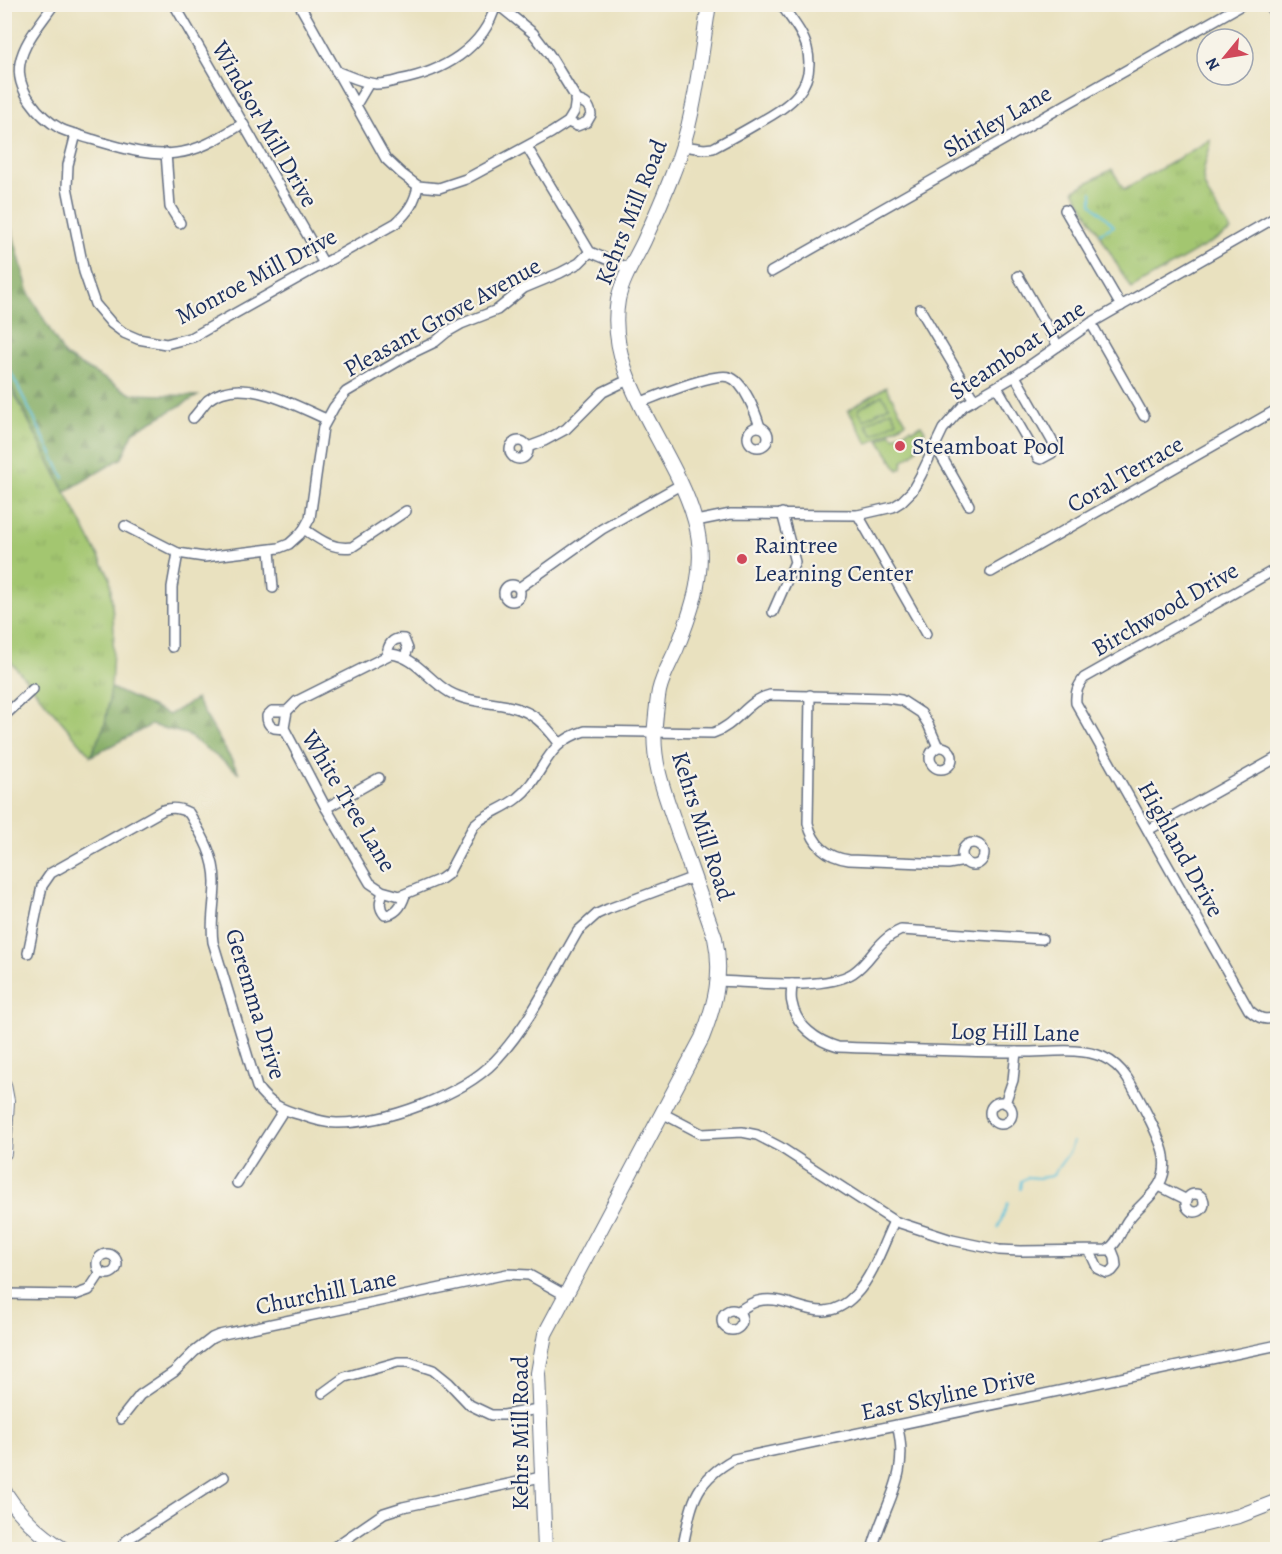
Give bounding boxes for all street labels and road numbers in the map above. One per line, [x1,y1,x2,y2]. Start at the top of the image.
street label: Windsor Mill Drive [204,34,326,213]
street label: Shirley Lane [937,77,1057,165]
street label: Kehrs Mill Road [587,134,675,290]
street label: Monroe Mill Drive [170,220,342,332]
street label: Pleasant Grove Avenue [338,249,546,385]
street label: Steamboat Lane [943,293,1091,407]
street label: Coral Terrace [1061,428,1189,520]
street label: Birchwood Drive [1086,554,1244,664]
street label: White Tree Lane [294,723,404,878]
street label: Kehrs Mill Road [664,747,742,905]
street label: Highland Drive [1130,775,1232,923]
street label: Geremma Drive [218,925,294,1083]
street label: Log Hill Lane [950,1015,1080,1049]
street label: Churchill Lane [253,1261,399,1323]
street label: Kehrs Mill Road [504,1355,536,1510]
street label: East Skyline Drive [858,1360,1038,1428]

